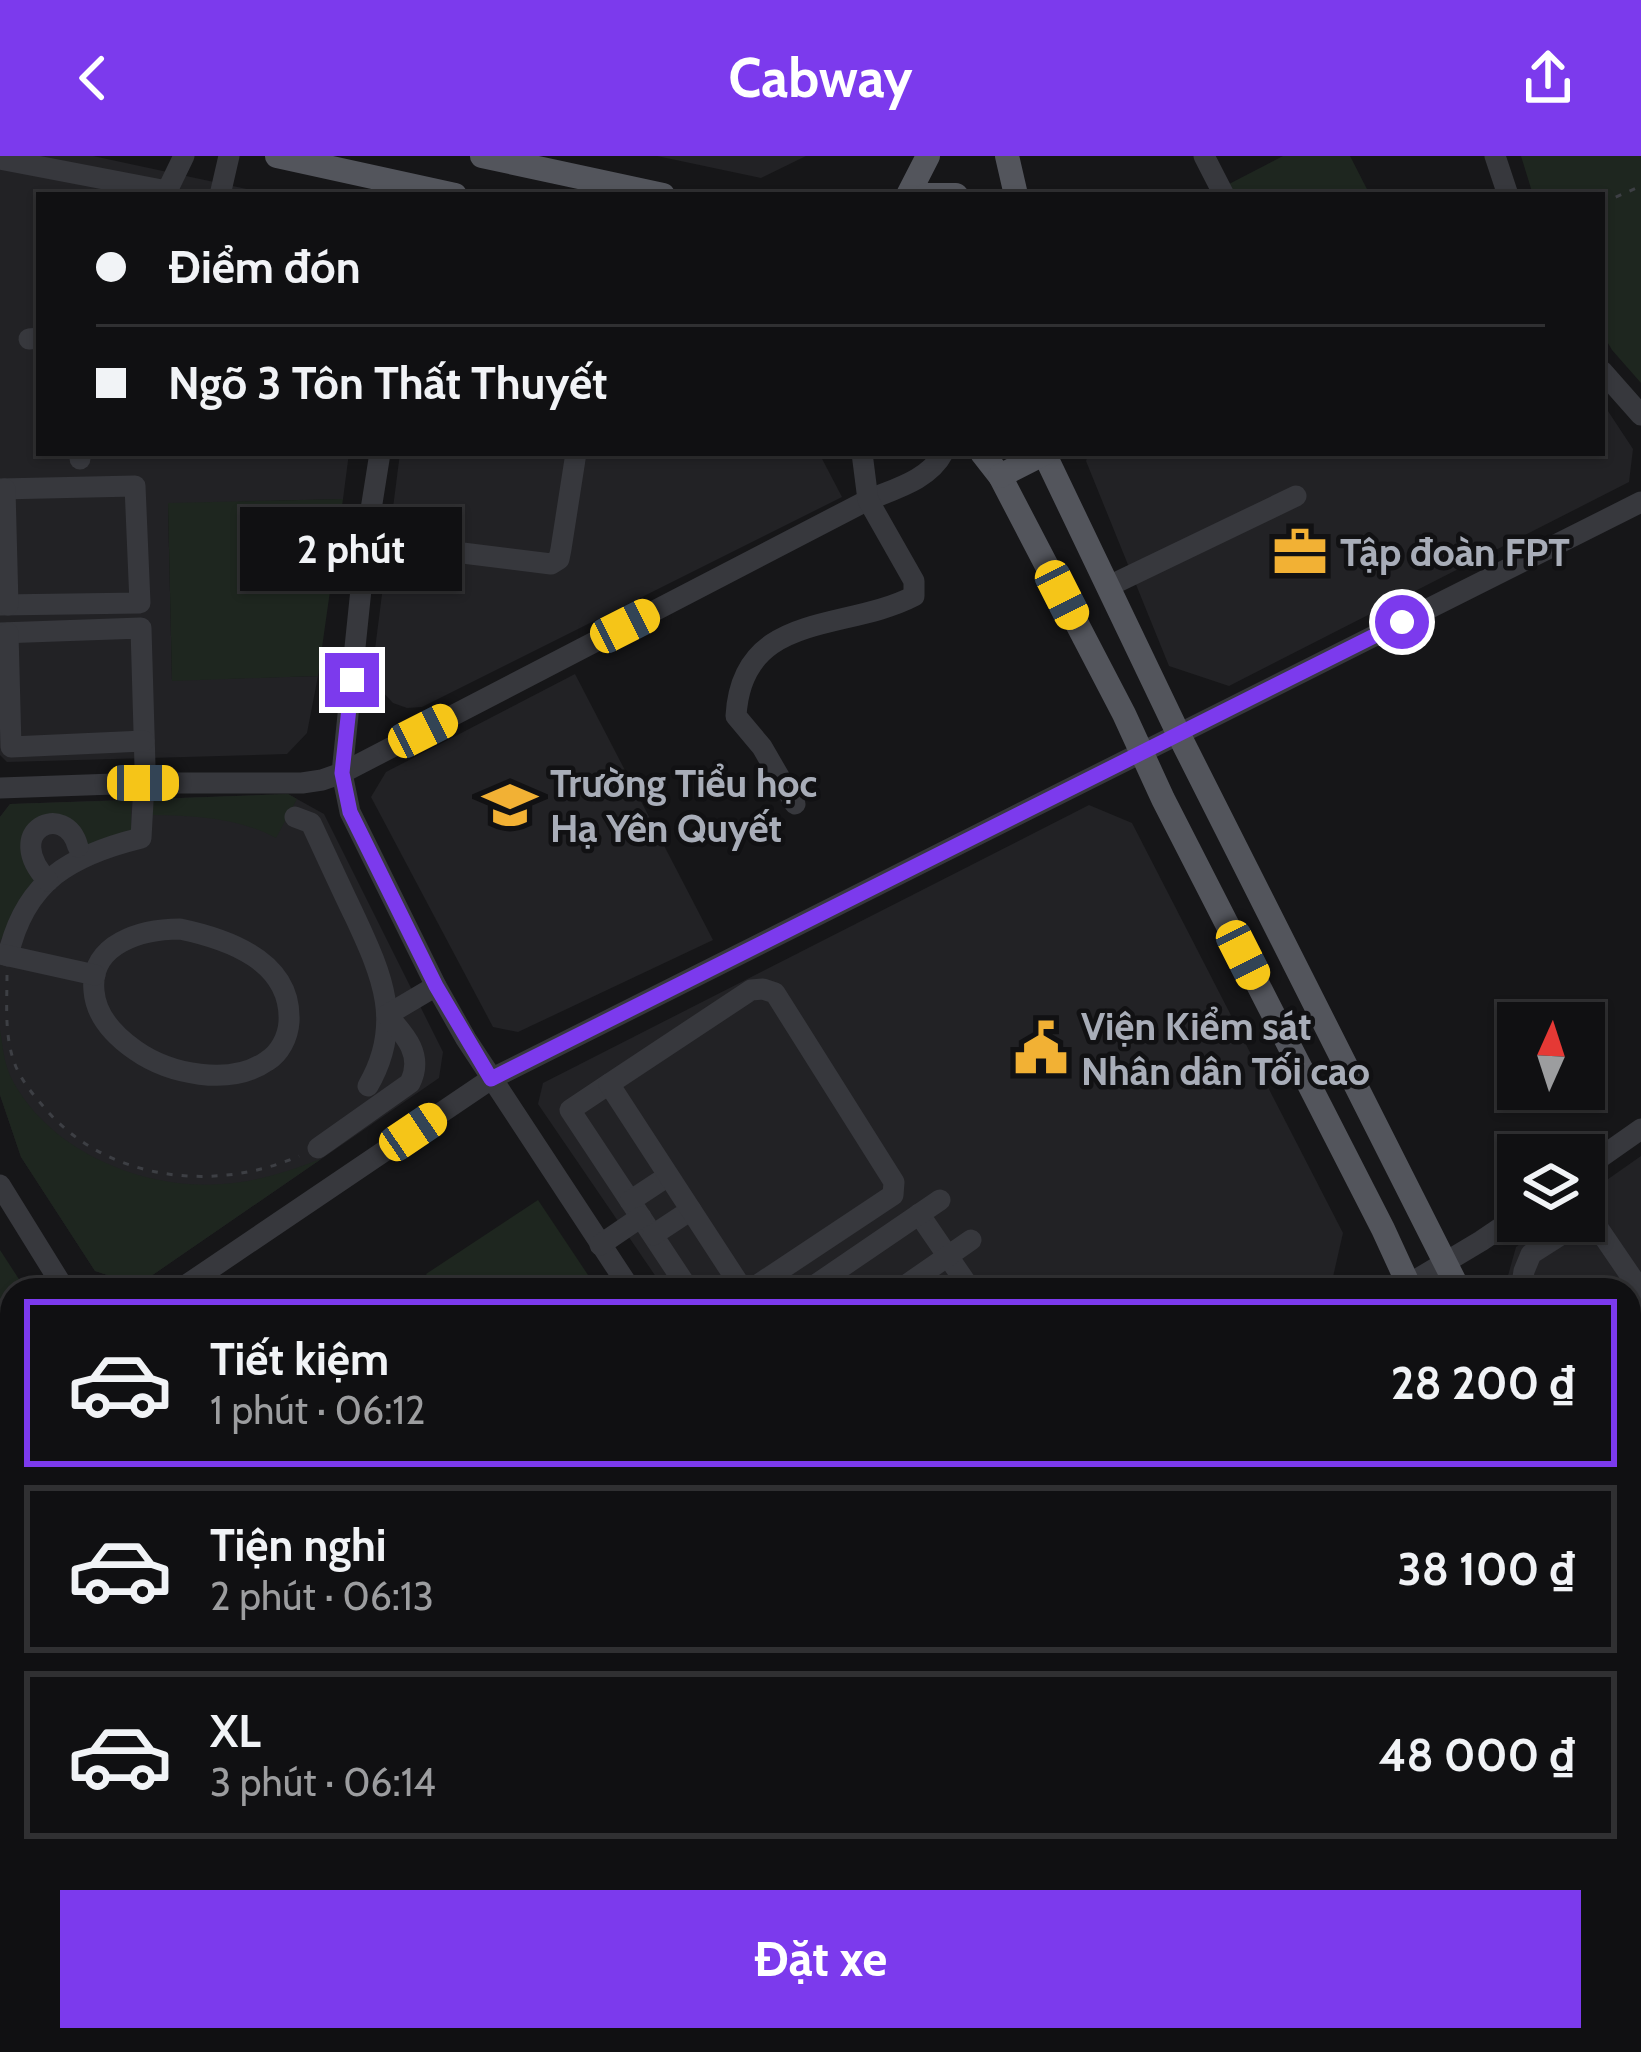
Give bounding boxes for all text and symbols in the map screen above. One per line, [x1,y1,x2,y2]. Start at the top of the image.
icon: back [60,45,126,111]
text: Cabway [728,45,913,111]
icon: share [1515,45,1581,111]
text: Điểm đón [168,240,360,294]
text: Ngõ 3 Tôn Thất Thuyết [168,356,608,410]
callout: 2 phút [241,506,463,590]
office icon: Tập đoàn FPT [1271,523,1329,581]
text: 2 phút [297,525,405,573]
place label: Tập đoàn FPT [1340,528,1570,576]
car [1030,555,1094,635]
car [585,594,665,658]
route start [1375,595,1429,649]
route end [325,653,379,707]
car [383,699,463,763]
place label: Trường Tiểu học Hạ Yên Quyết [550,759,817,852]
car [107,765,179,801]
school or university icon: Trường Tiểu học Hạ Yên Quyết [481,776,539,834]
car [1211,915,1275,995]
place label: Viện Kiểm sát Nhân dân Tối cao [1081,1002,1370,1095]
north arrow [1497,1002,1605,1110]
map controls [1497,1002,1605,1242]
public building icon: Viện Kiểm sát Nhân dân Tối cao [1012,1019,1070,1077]
car [373,1097,453,1167]
button: layers [1497,1134,1605,1242]
icon: car [66,1329,174,1437]
text: Tiết kiệm [210,1332,389,1386]
text: 28 200 ₫ [1391,1356,1575,1410]
text: 1 phút · 06:12 [210,1386,425,1434]
icon: car [66,1515,174,1623]
text: Tiện nghi [210,1518,387,1572]
text: 38 100 ₫ [1397,1542,1575,1596]
text: 2 phút · 06:13 [210,1572,434,1620]
icon: car [66,1701,174,1809]
text: XL [210,1704,261,1758]
text: 48 000 ₫ [1379,1728,1575,1782]
text: 3 phút · 06:14 [210,1758,436,1806]
button: Đặt xe [60,1890,1581,2028]

